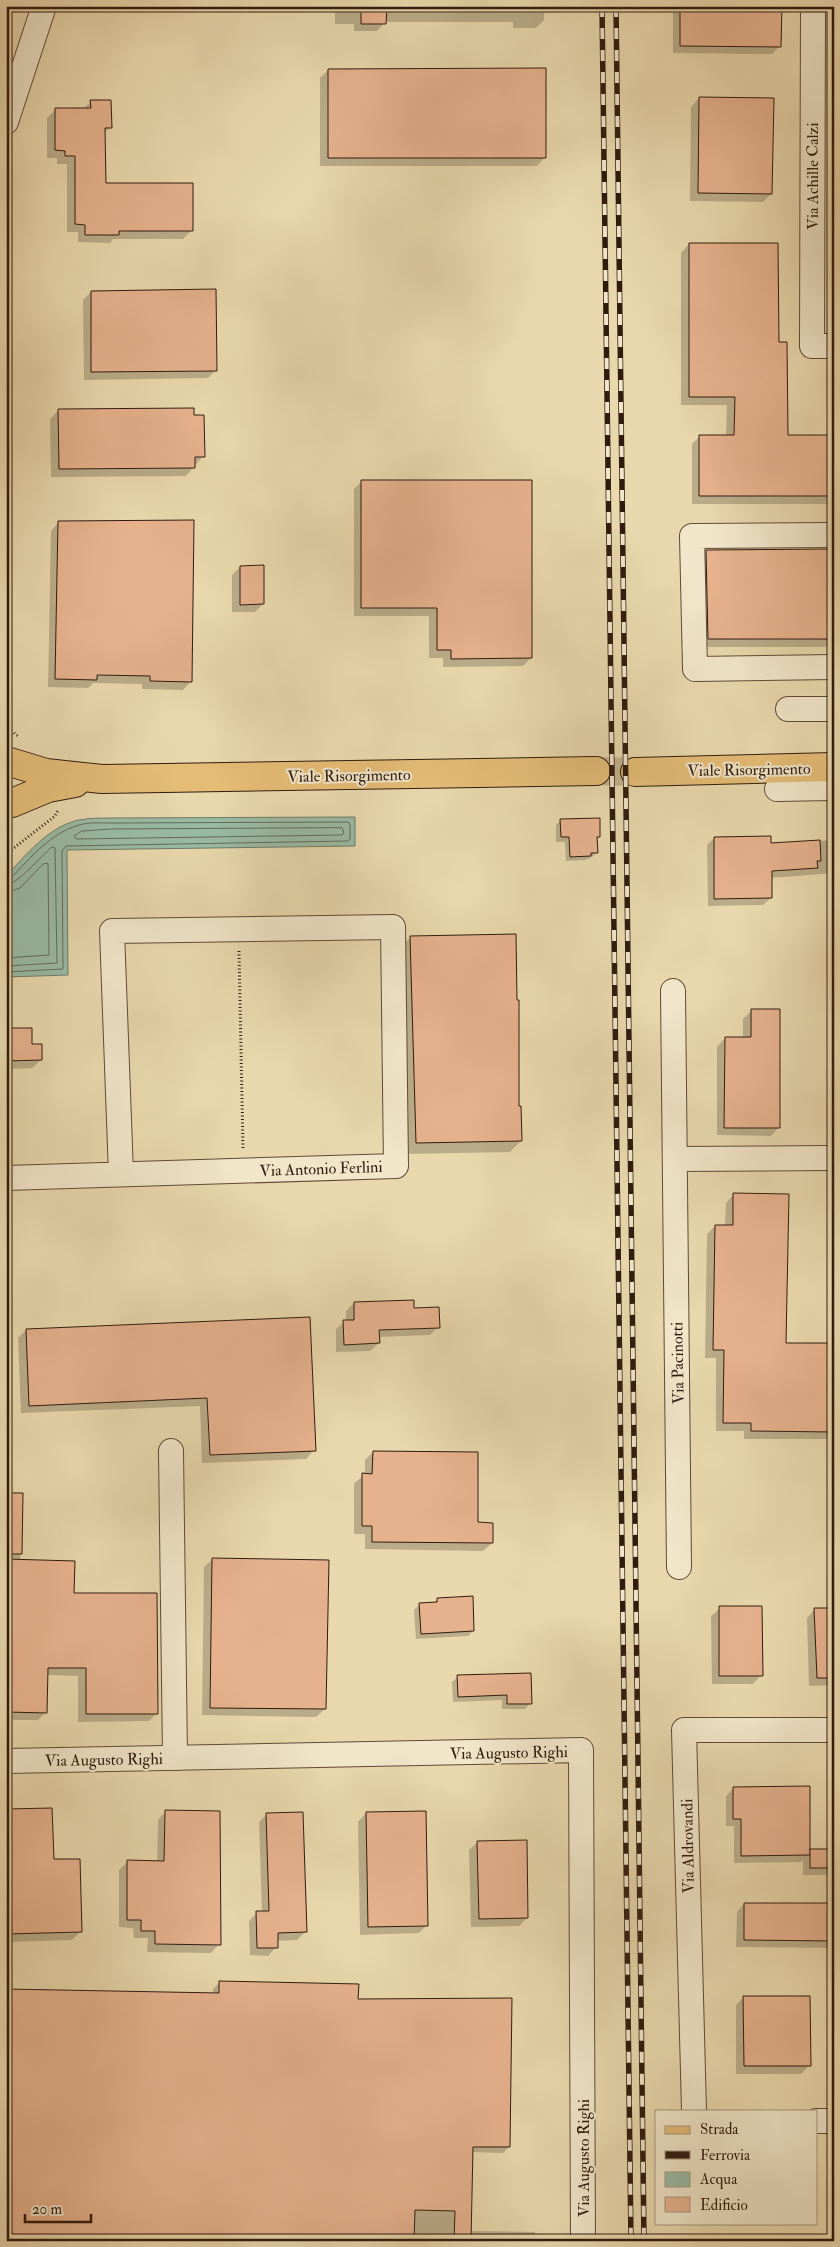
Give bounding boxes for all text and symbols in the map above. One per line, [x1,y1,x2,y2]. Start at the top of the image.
street label: Via Achille Calzi [803,122,823,230]
street label: Viale Risorgimento [687,759,811,781]
street label: Viale Risorgimento [287,765,411,787]
street label: Via Antonio Ferlini [259,1157,383,1181]
street label: Via Pacinotti [667,1322,689,1404]
street label: Via Augusto Righi [450,1742,568,1764]
street label: Via Augusto Righi [45,1749,163,1771]
street label: Via Aldrovandi [677,1798,699,1894]
street label: Via Augusto Righi [574,2099,594,2217]
legend [655,2110,818,2224]
text: Strada [700,2120,739,2139]
text: Ferrovia [700,2146,751,2165]
text: Acqua [699,2170,738,2189]
scale bar [25,2192,91,2224]
text: Edificio [700,2196,748,2215]
text: 20 m [32,2200,62,2219]

